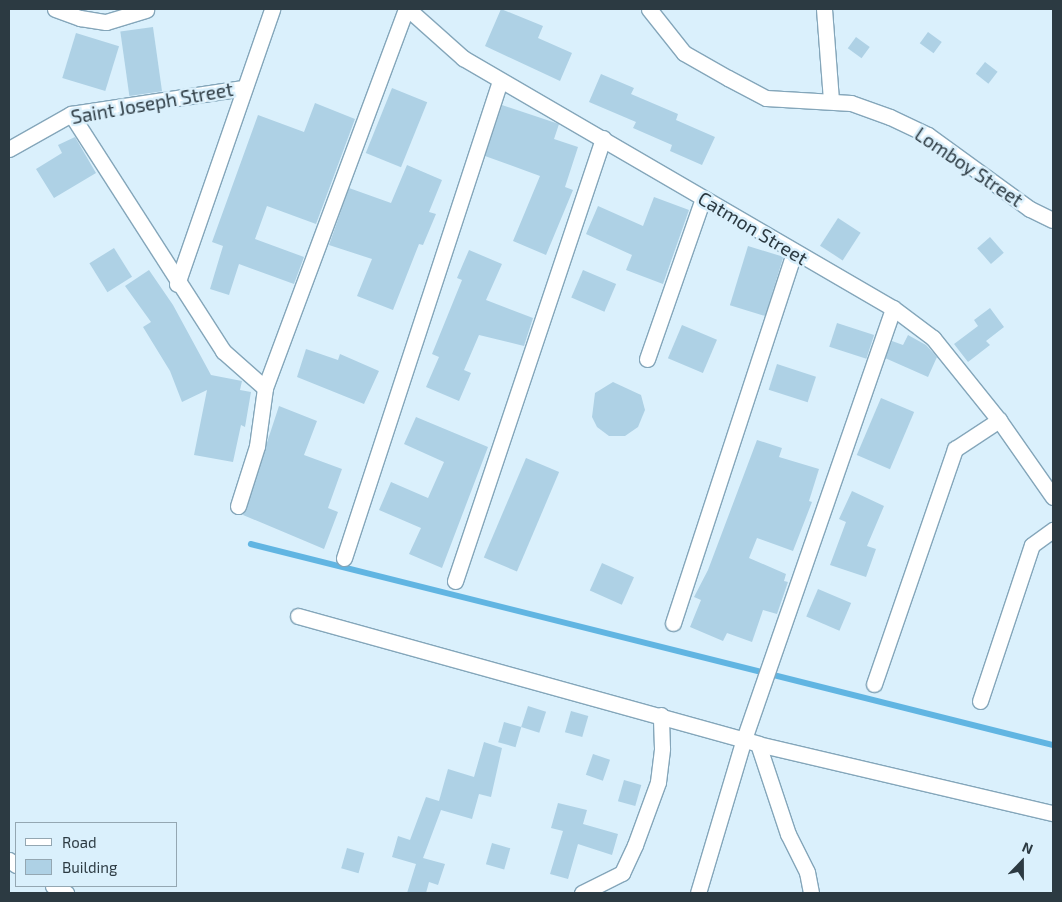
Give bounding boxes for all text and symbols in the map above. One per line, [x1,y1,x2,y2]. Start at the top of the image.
street label: Saint Joseph Street [69,77,235,129]
street label: Lomboy Street [910,122,1028,212]
street label: Catmon Street [694,186,812,270]
legend [15,822,178,887]
text: Road [62,833,97,851]
north arrow [997,837,1047,887]
text: N [1020,838,1036,857]
text: Building [62,858,117,876]

